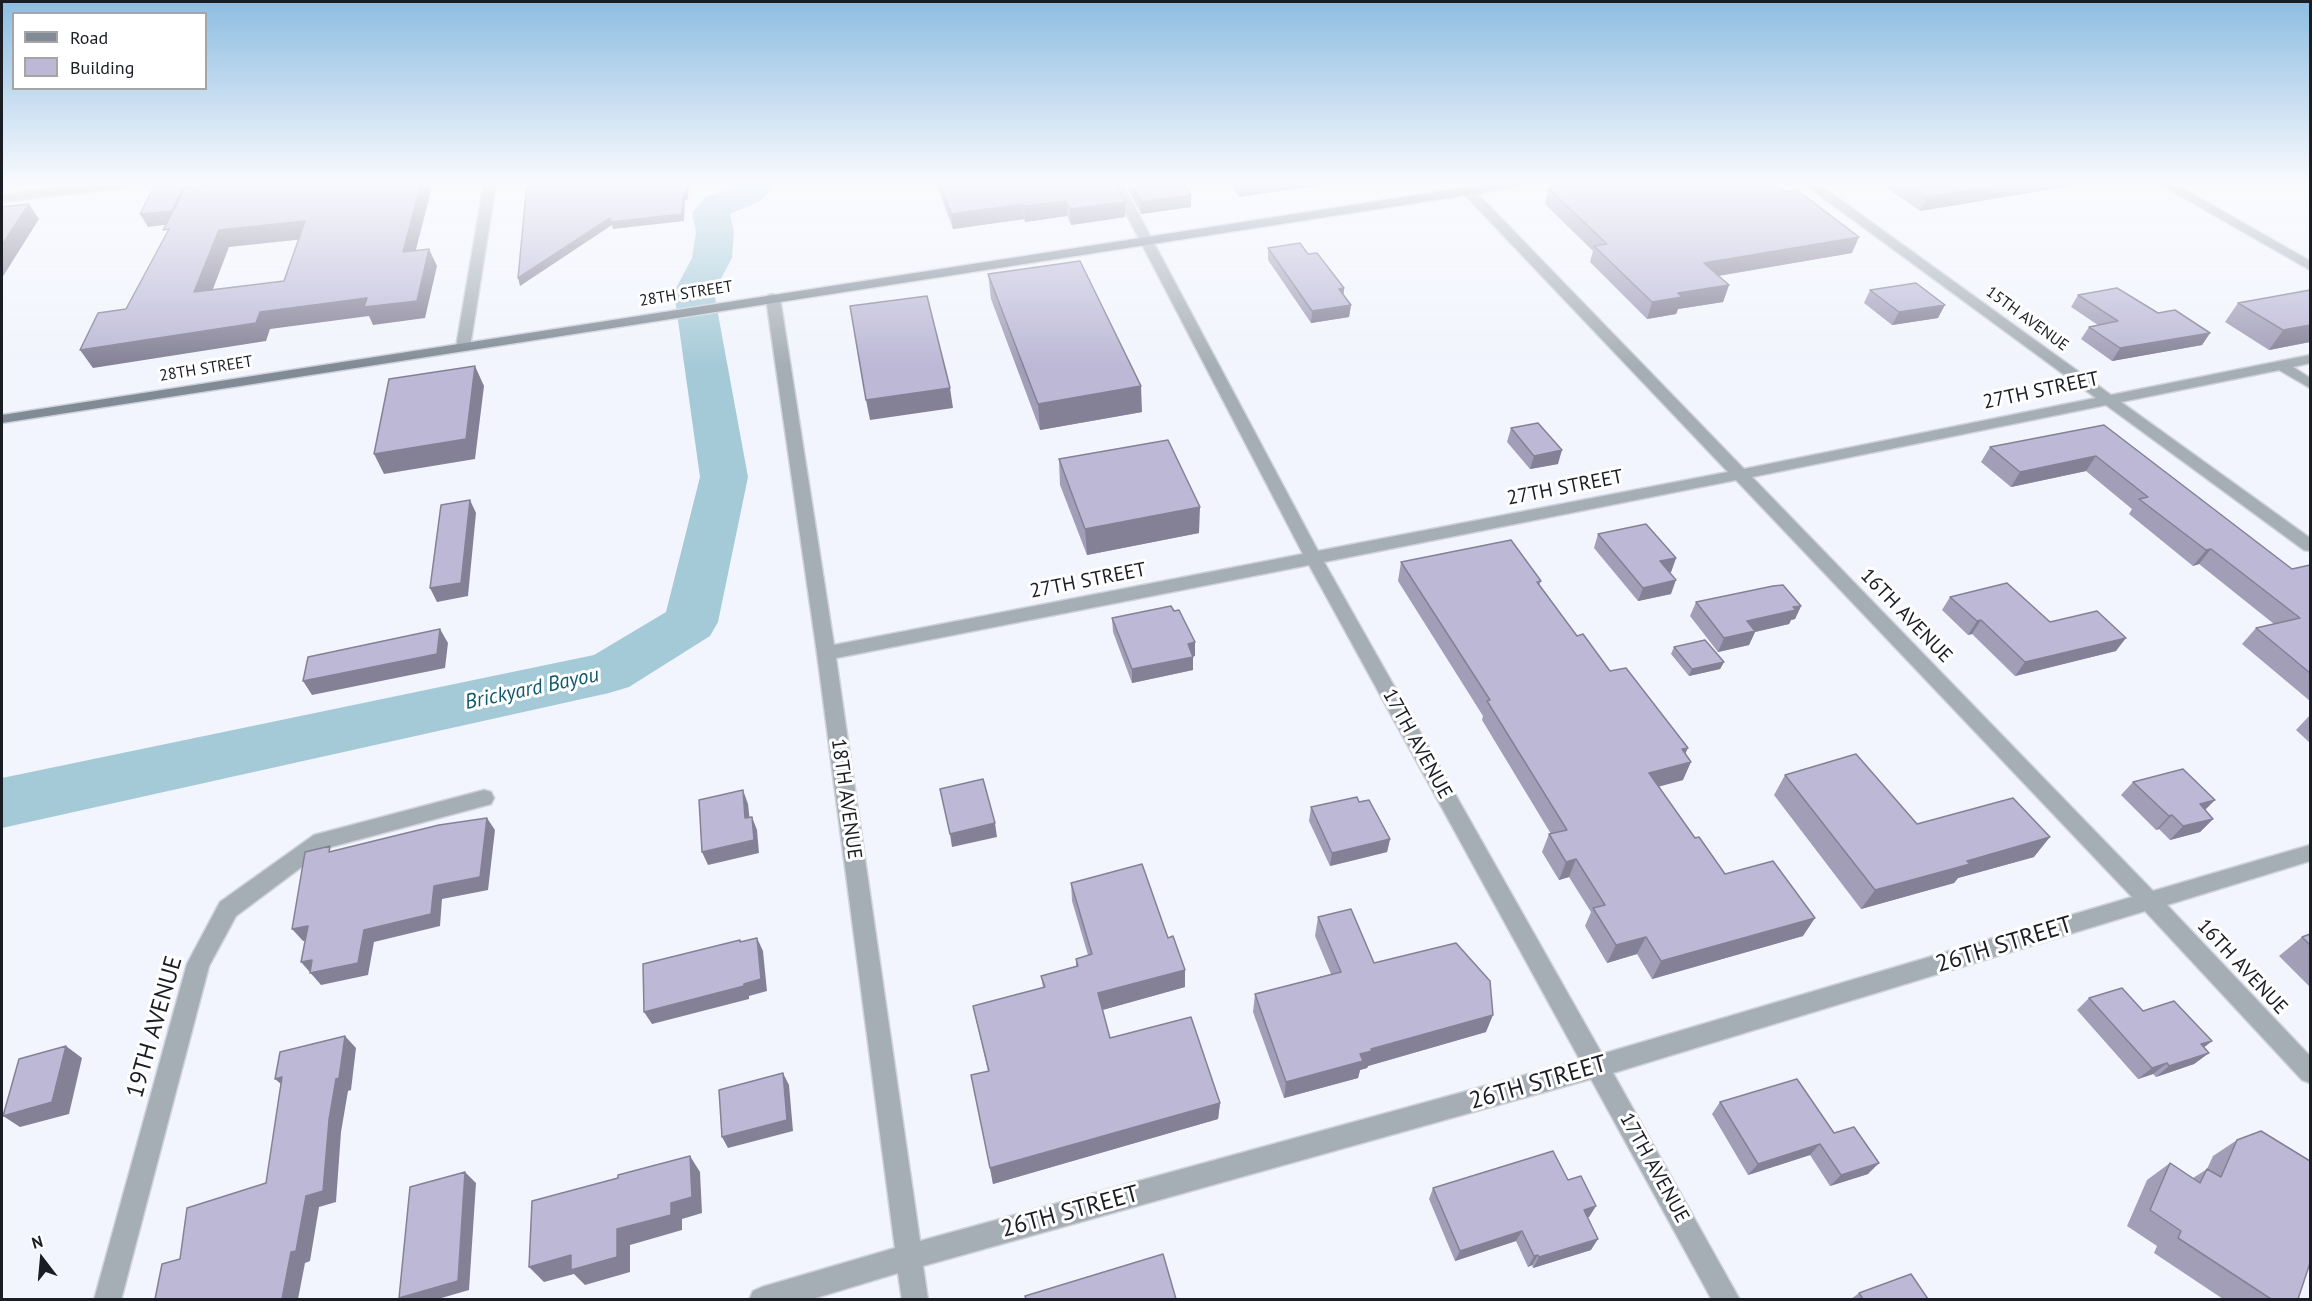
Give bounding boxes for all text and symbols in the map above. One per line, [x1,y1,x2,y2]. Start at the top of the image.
legend [12,12,207,90]
text: Road [70,26,108,49]
text: Building [70,56,134,79]
street label: 28TH STREET [638,277,734,311]
street label: 15TH AVENUE [1982,283,2072,355]
street label: 28TH STREET [158,352,254,386]
street label: 27TH STREET [1981,367,2101,415]
street label: 27TH STREET [1505,465,1625,511]
street label: 27TH STREET [1028,558,1148,604]
street label: 16TH AVENUE [1855,564,1957,668]
water label: Brickyard Bayou [463,663,601,715]
street label: 17TH AVENUE [1377,685,1457,803]
street label: 18TH AVENUE [826,737,866,861]
street label: 26TH STREET [1932,911,2076,979]
street label: 16TH AVENUE [2192,914,2292,1020]
street label: 19TH AVENUE [121,953,189,1101]
street label: 26TH STREET [1466,1050,1610,1116]
street label: 17TH AVENUE [1614,1109,1694,1227]
street label: 26TH STREET [998,1180,1142,1244]
north arrow [12,1229,72,1289]
text: N [29,1231,45,1253]

